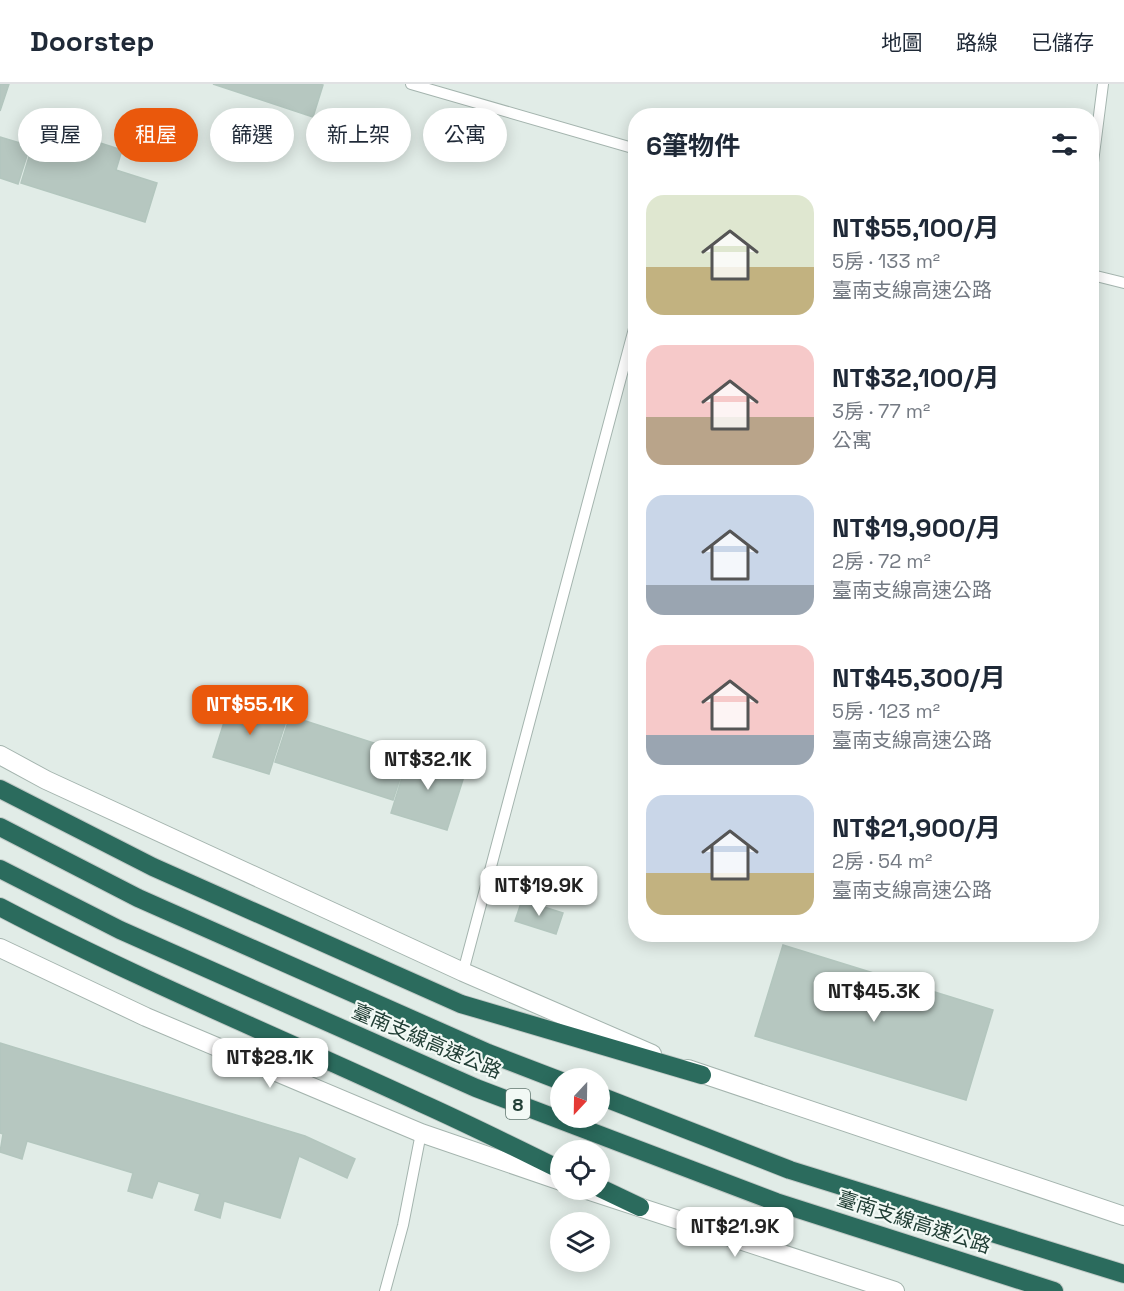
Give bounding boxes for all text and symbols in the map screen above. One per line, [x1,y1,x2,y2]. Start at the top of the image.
text: Doorstep [30,23,154,59]
text: 地圖 [881,29,923,56]
text: 路線 [956,29,998,56]
text: 已儲存 [1031,29,1094,56]
chip: 買屋 [18,108,102,162]
chip: 租屋 [114,108,198,162]
chip: 篩選 [210,108,294,162]
chip: 新上架 [306,108,411,162]
chip: 公寓 [423,108,507,162]
icon: filters [1048,128,1081,161]
text: 6筆物件 [646,129,740,163]
text: NT$55,100/月 [832,211,1000,245]
icon: home [694,219,766,291]
text: 5房 · 133 m² [832,248,940,274]
text: 臺南支線高速公路 [832,277,992,303]
text: NT$32,100/月 [832,361,1000,395]
icon: home [694,369,766,441]
text: 3房 · 77 m² [832,398,930,424]
text: 公寓 [832,427,872,453]
text: NT$19,900/月 [832,511,1001,545]
icon: home [694,519,766,591]
text: 2房 · 72 m² [832,548,931,574]
text: 臺南支線高速公路 [832,577,992,603]
text: NT$45,300/月 [832,661,1006,695]
icon: home [694,669,766,741]
pin: NT$55.1K [188,685,312,736]
text: NT$55.1K [206,691,294,717]
text: 5房 · 123 m² [832,698,940,724]
text: 臺南支線高速公路 [832,727,992,753]
pin: NT$32.1K [366,740,490,791]
text: NT$32.1K [384,746,472,772]
text: NT$21,900/月 [832,811,1001,845]
icon: home [694,819,766,891]
text: 2房 · 54 m² [832,848,932,874]
pin: NT$19.9K [477,866,601,917]
text: NT$19.9K [494,872,584,898]
text: 臺南支線高速公路 [832,877,992,903]
pin: NT$45.3K [812,972,936,1023]
text: NT$45.3K [828,978,920,1004]
street label: 臺南支線高速公路 [348,998,506,1084]
pin: NT$28.1K [208,1038,332,1089]
text: NT$28.1K [226,1044,314,1070]
north arrow [550,1068,610,1128]
map controls [550,1068,610,1272]
road number: 8 [506,1089,530,1119]
button: locate [550,1140,610,1200]
street label: 臺南支線高速公路 [834,1185,994,1259]
pin: NT$21.9K [673,1207,797,1258]
button: layers [550,1212,610,1272]
text: NT$21.9K [691,1213,780,1239]

